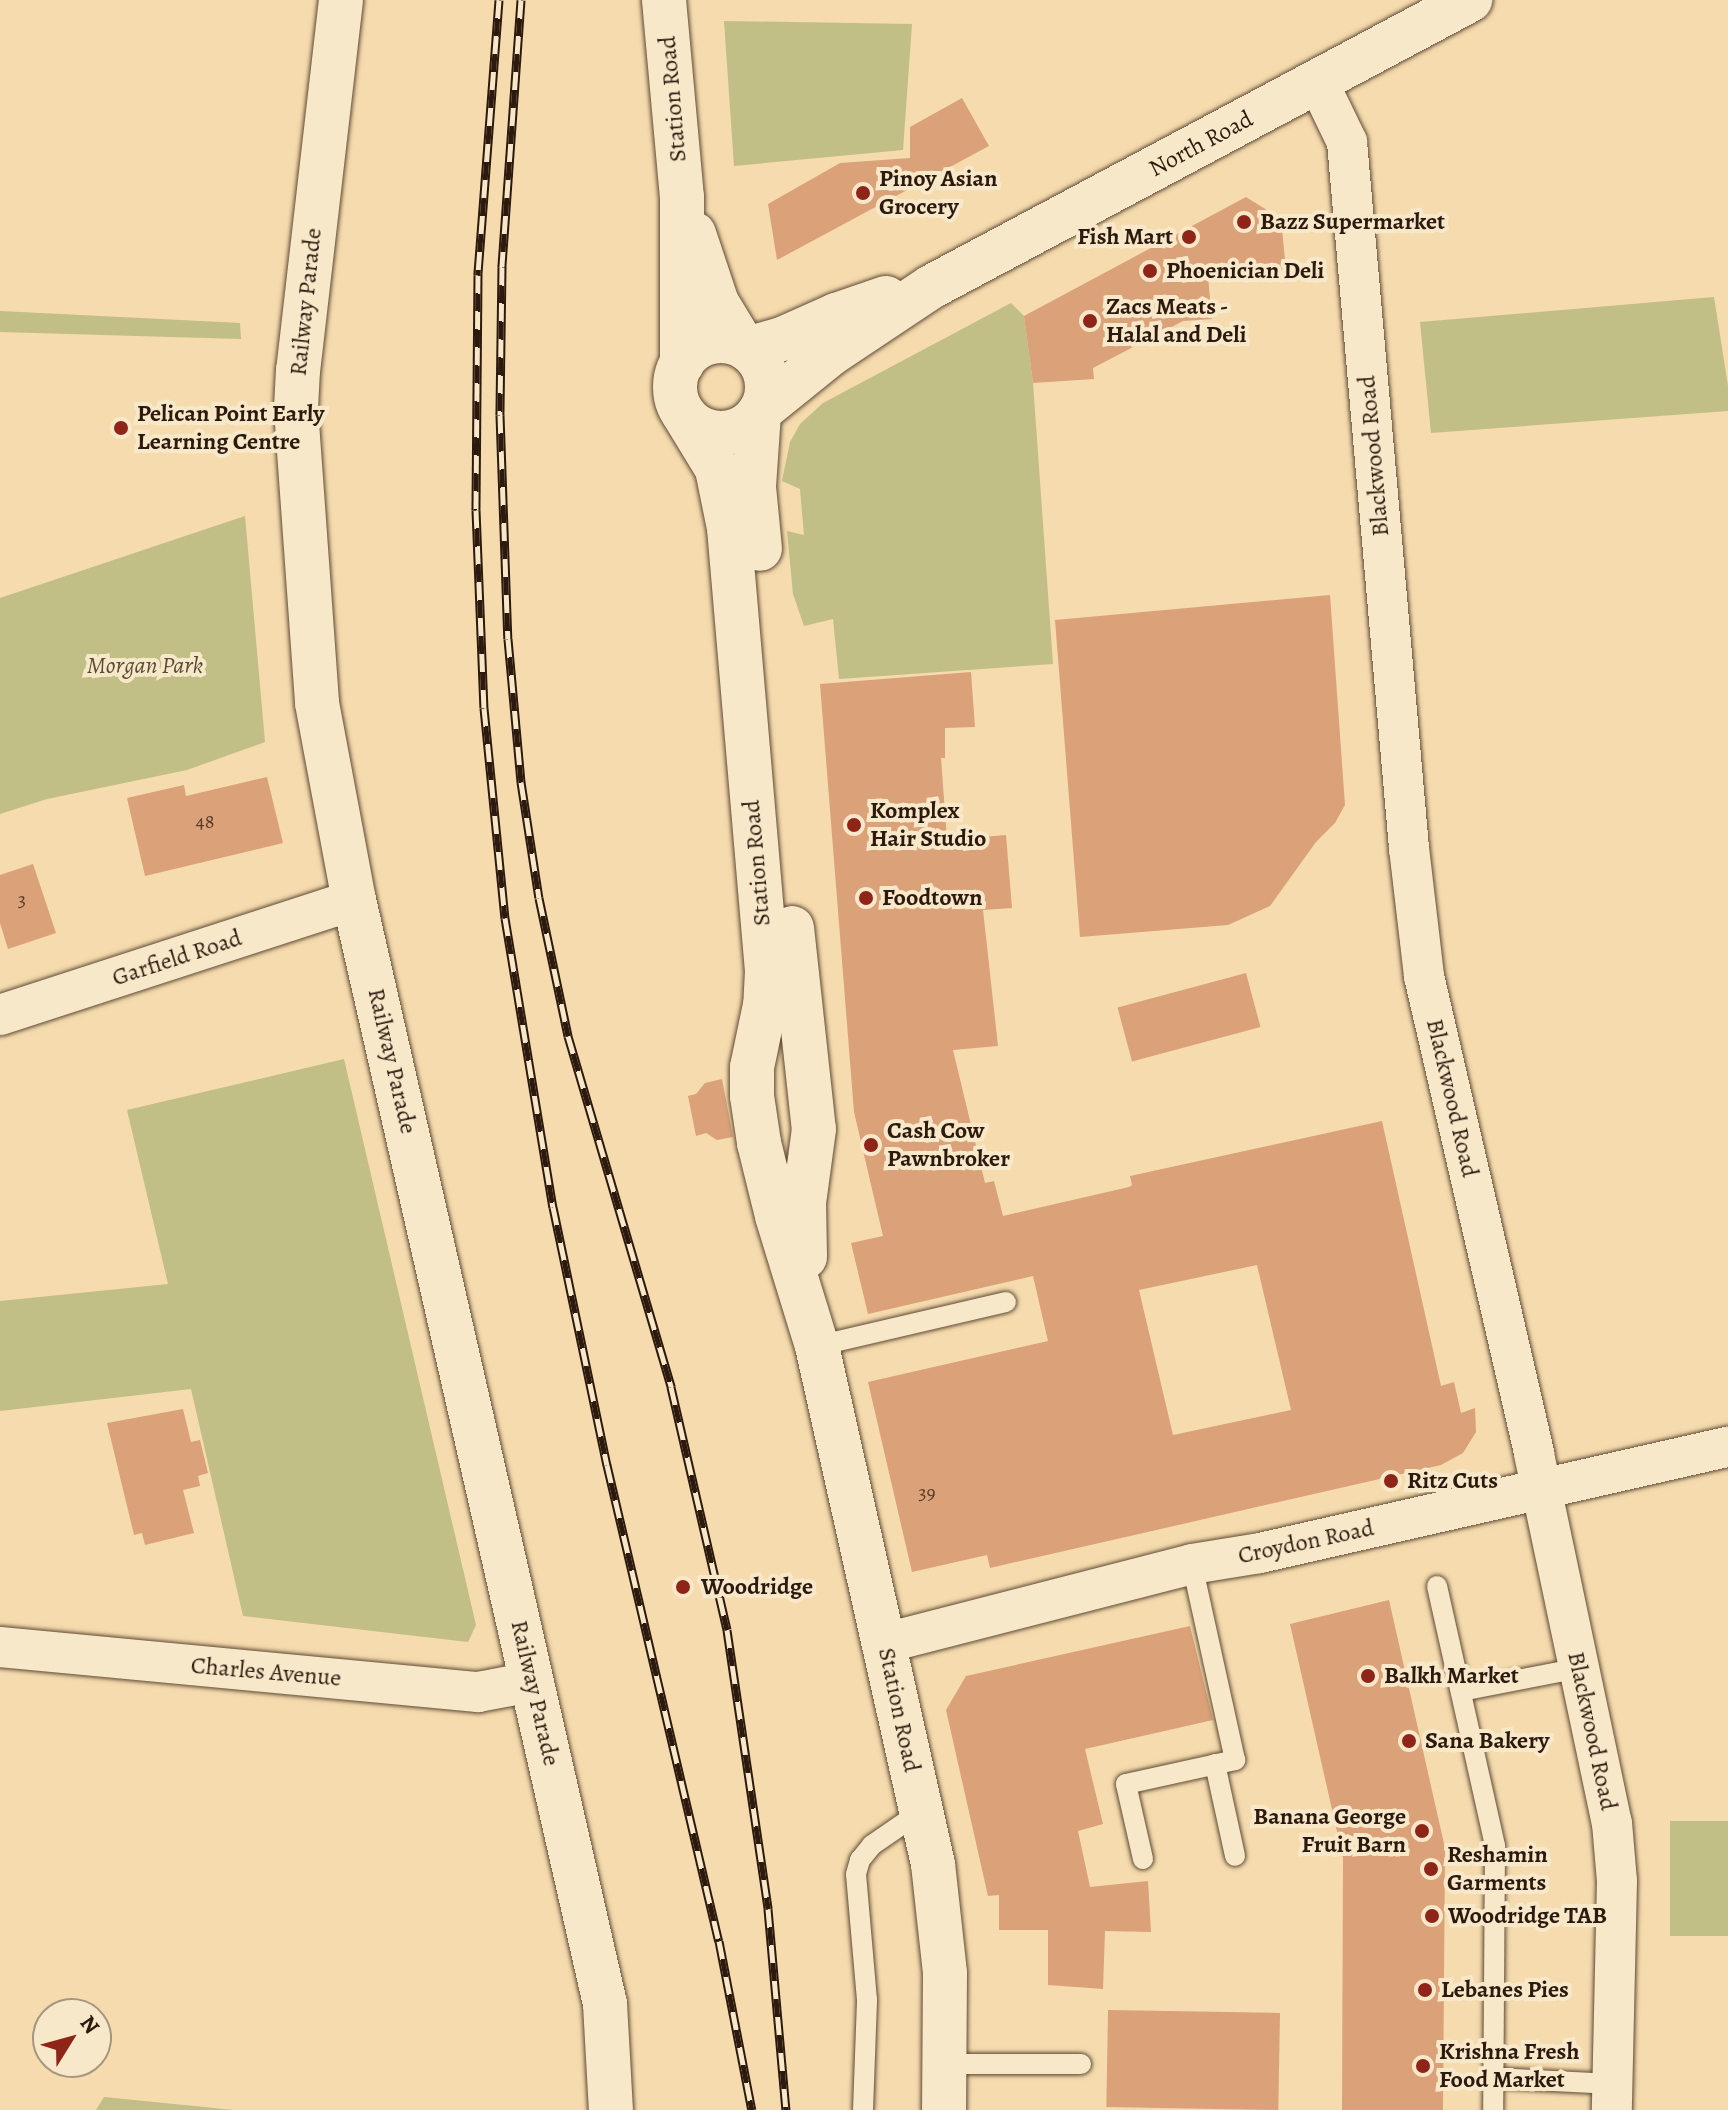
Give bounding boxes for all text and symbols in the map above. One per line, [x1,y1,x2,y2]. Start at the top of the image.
street label: Station Road [653,35,693,163]
street label: North Road [1144,105,1258,183]
place label: Pinoy Asian Grocery [879,165,998,221]
marker: Pinoy Asian Grocery [854,184,872,202]
place label: Bazz Supermarket [1260,208,1445,236]
marker: Bazz Supermarket [1235,213,1253,231]
place label: Fish Mart [1077,223,1173,251]
street label: Railway Parade [284,227,328,377]
marker: Fish Mart [1180,228,1198,246]
place label: Phoenician Deli [1166,257,1324,285]
marker: Phoenician Deli [1141,262,1159,280]
place label: Zacs Meats - Halal and Deli [1106,293,1247,349]
marker: Zacs Meats - Halal and Deli [1081,312,1099,330]
street label: Blackwood Road [1353,374,1395,538]
place label: Pelican Point Early Learning Centre [137,400,324,456]
marker: Pelican Point Early Learning Centre [112,419,130,437]
park label: Morgan Park [87,652,203,680]
place label: Komplex Hair Studio [870,797,986,853]
street label: Station Road [737,799,777,927]
house number: 48 [196,809,214,833]
marker: Komplex Hair Studio [845,816,863,834]
place label: Foodtown [882,884,982,912]
house number: 3 [18,887,26,911]
marker: Foodtown [857,889,875,907]
street label: Garfield Road [109,924,245,992]
street label: Railway Parade [361,985,423,1137]
street label: Blackwood Road [1420,1016,1484,1180]
place label: Cash Cow Pawnbroker [887,1117,1010,1173]
marker: Cash Cow Pawnbroker [862,1136,880,1154]
place label: Ritz Cuts [1407,1467,1498,1495]
marker: Ritz Cuts [1382,1472,1400,1490]
house number: 39 [918,1480,936,1504]
street label: Croydon Road [1235,1514,1377,1570]
place label: Woodridge [701,1573,813,1601]
marker: Woodridge [672,1576,694,1598]
street label: Railway Parade [504,1617,566,1769]
street label: Station Road [872,1645,926,1775]
street label: Blackwood Road [1561,1649,1623,1813]
street label: Charles Avenue [190,1651,342,1693]
place label: Balkh Market [1384,1662,1519,1690]
marker: Balkh Market [1359,1667,1377,1685]
place label: Sana Bakery [1425,1727,1549,1755]
marker: Sana Bakery [1400,1732,1418,1750]
place label: Banana George Fruit Barn [1253,1803,1406,1859]
marker: Banana George Fruit Barn [1413,1822,1431,1840]
place label: Reshamin Garments [1447,1841,1548,1897]
marker: Reshamin Garments [1422,1860,1440,1878]
place label: Woodridge TAB [1448,1902,1607,1930]
marker: Woodridge TAB [1423,1907,1441,1925]
place label: Lebanes Pies [1441,1976,1569,2004]
marker: Lebanes Pies [1416,1981,1434,1999]
north arrow [32,1998,112,2078]
text: N [73,2009,106,2040]
place label: Krishna Fresh Food Market [1439,2038,1579,2094]
marker: Krishna Fresh Food Market [1414,2057,1432,2075]

